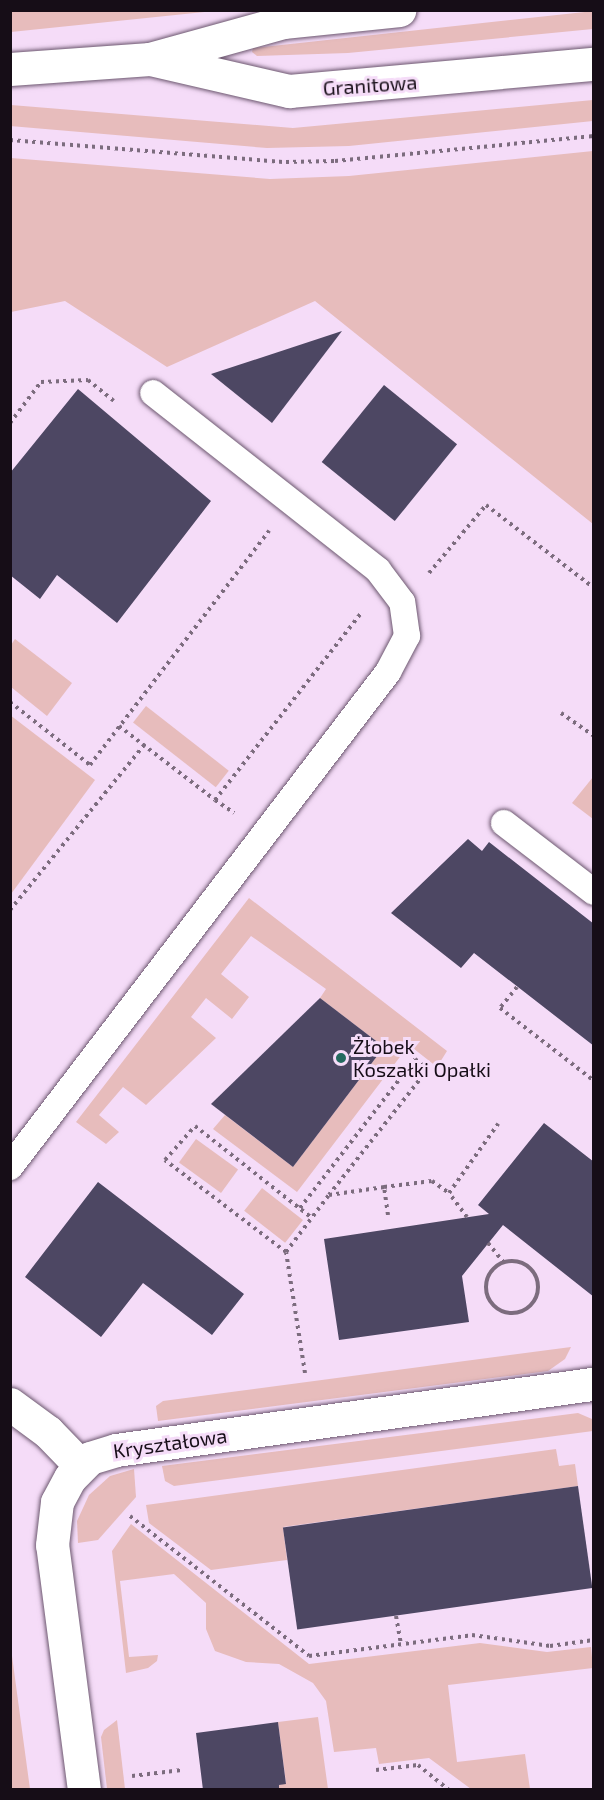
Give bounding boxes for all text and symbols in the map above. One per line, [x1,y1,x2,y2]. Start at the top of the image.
street label: Granitowa [322,70,418,100]
place label: Żłobek Koszałki Opałki [353,1034,491,1081]
marker: Żłobek Koszałki Opałki [334,1051,348,1065]
street label: Kryształowa [112,1423,228,1463]

